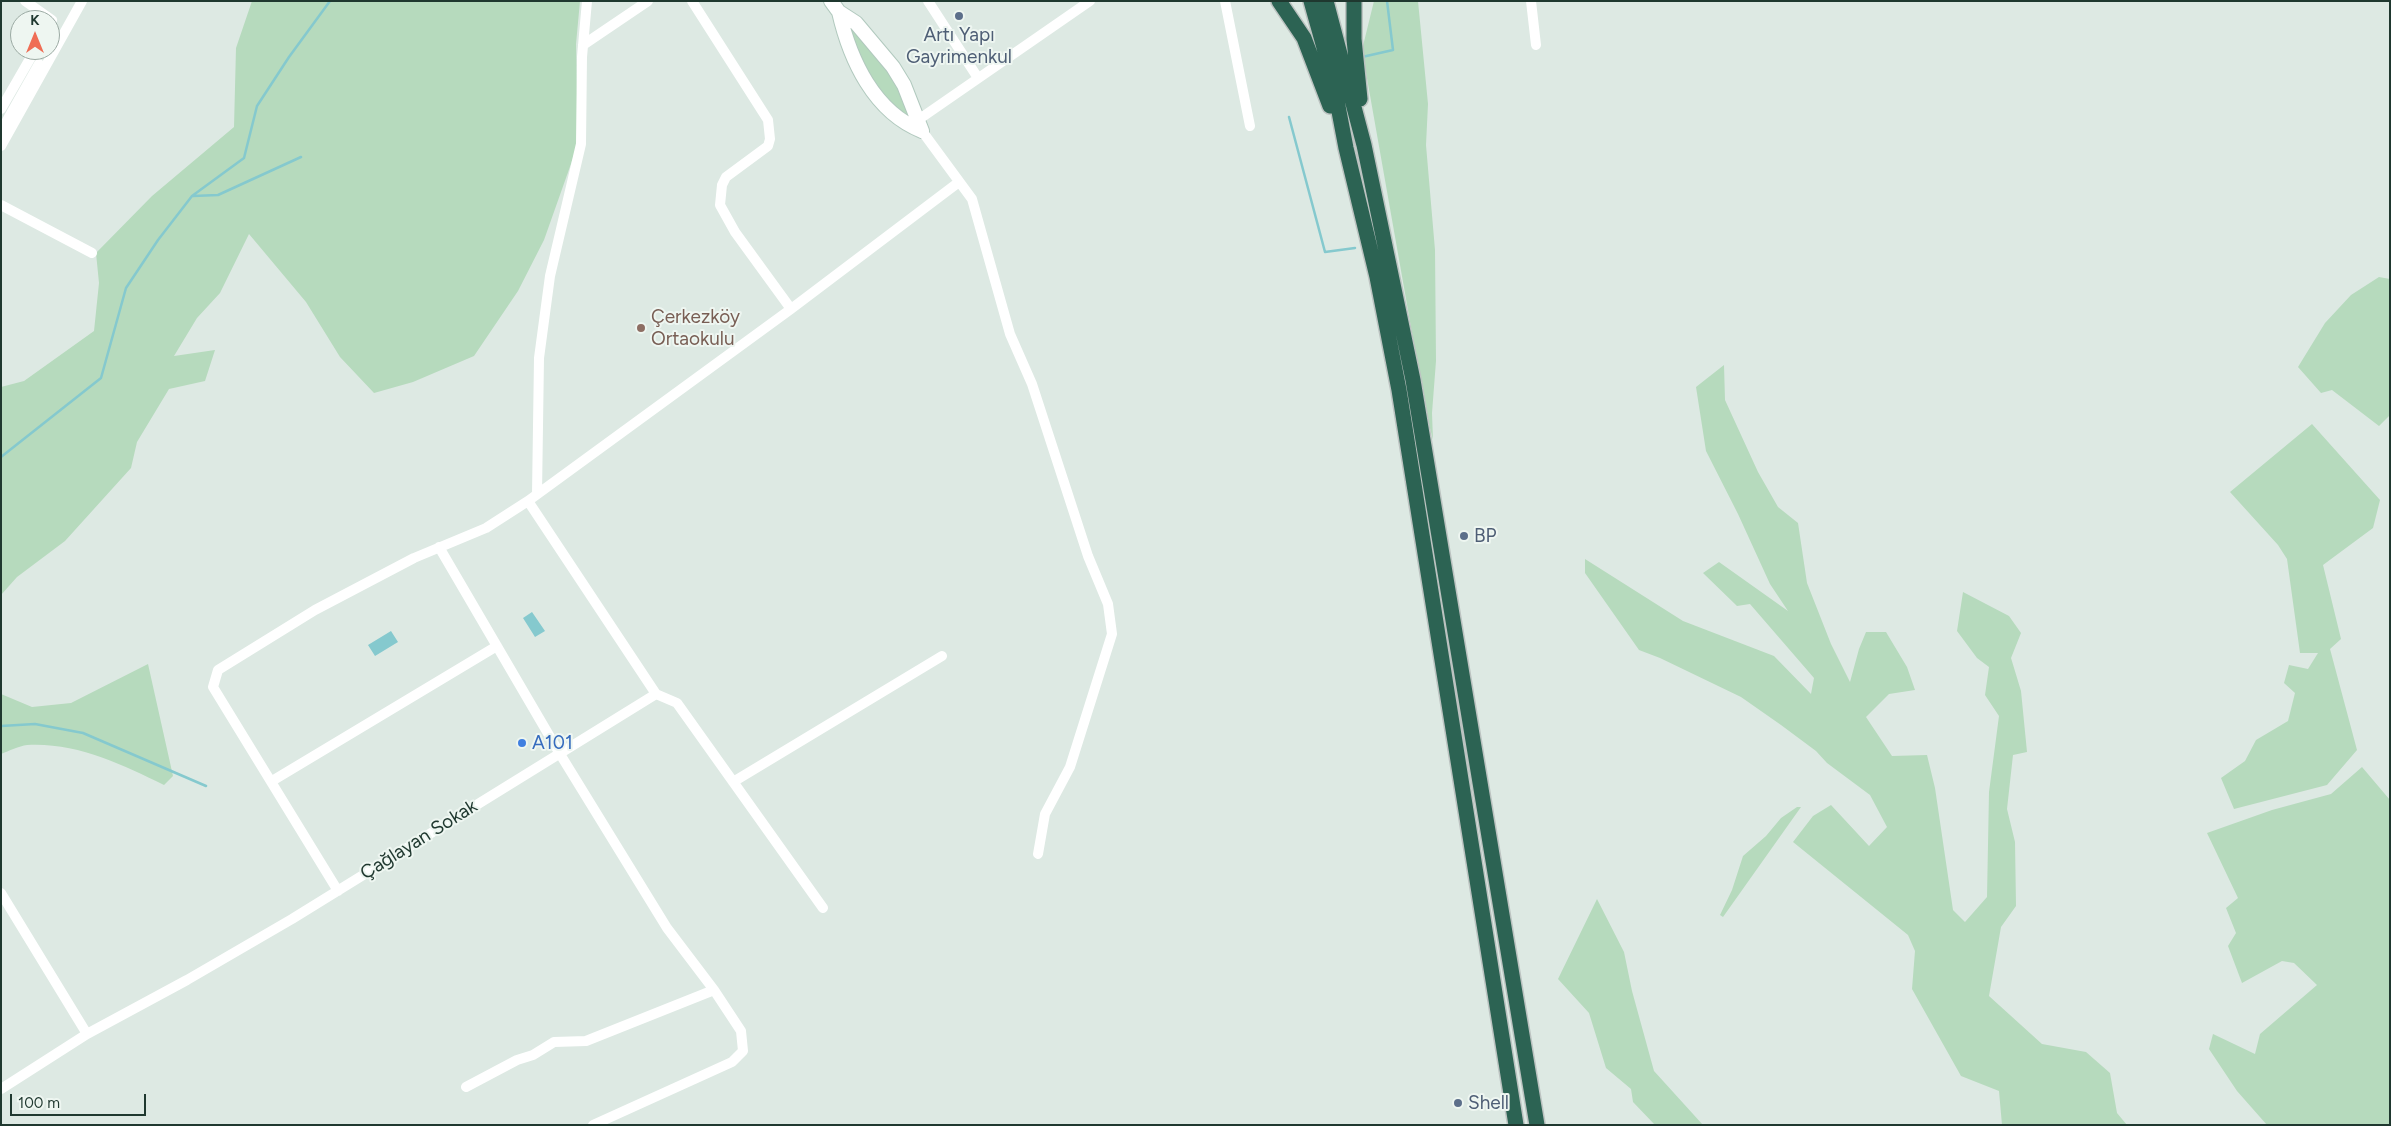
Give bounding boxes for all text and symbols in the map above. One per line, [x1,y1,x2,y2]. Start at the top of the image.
north arrow [10,10,60,60]
marker: Artı Yapı Gayrimenkul [953,10,965,22]
text: K [30,12,40,29]
place label: Artı Yapı Gayrimenkul [906,24,1012,68]
place label: Çerkezköy Ortaokulu [651,306,740,350]
marker: Çerkezköy Ortaokulu [635,322,647,334]
place label: BP [1474,525,1497,547]
marker: BP [1458,530,1470,542]
place label: A101 [532,732,573,754]
marker: A101 [516,737,528,749]
street label: Çağlayan Sokak [356,795,482,885]
scale bar [12,1084,149,1116]
place label: Shell [1468,1092,1509,1114]
text: 100 m [18,1094,60,1112]
marker: Shell [1452,1097,1464,1109]

